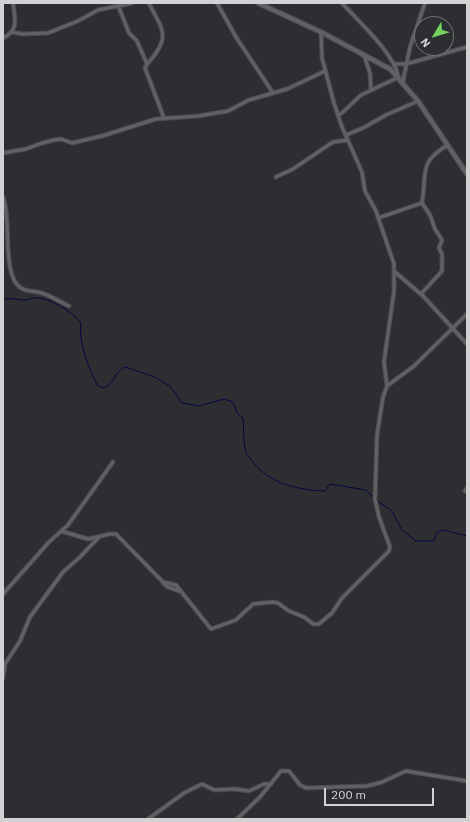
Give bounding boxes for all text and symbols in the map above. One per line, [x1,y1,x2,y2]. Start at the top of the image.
north arrow [414,16,454,56]
text: N [417,35,433,50]
scale bar [326,780,436,806]
text: 200 m [331,787,366,802]

